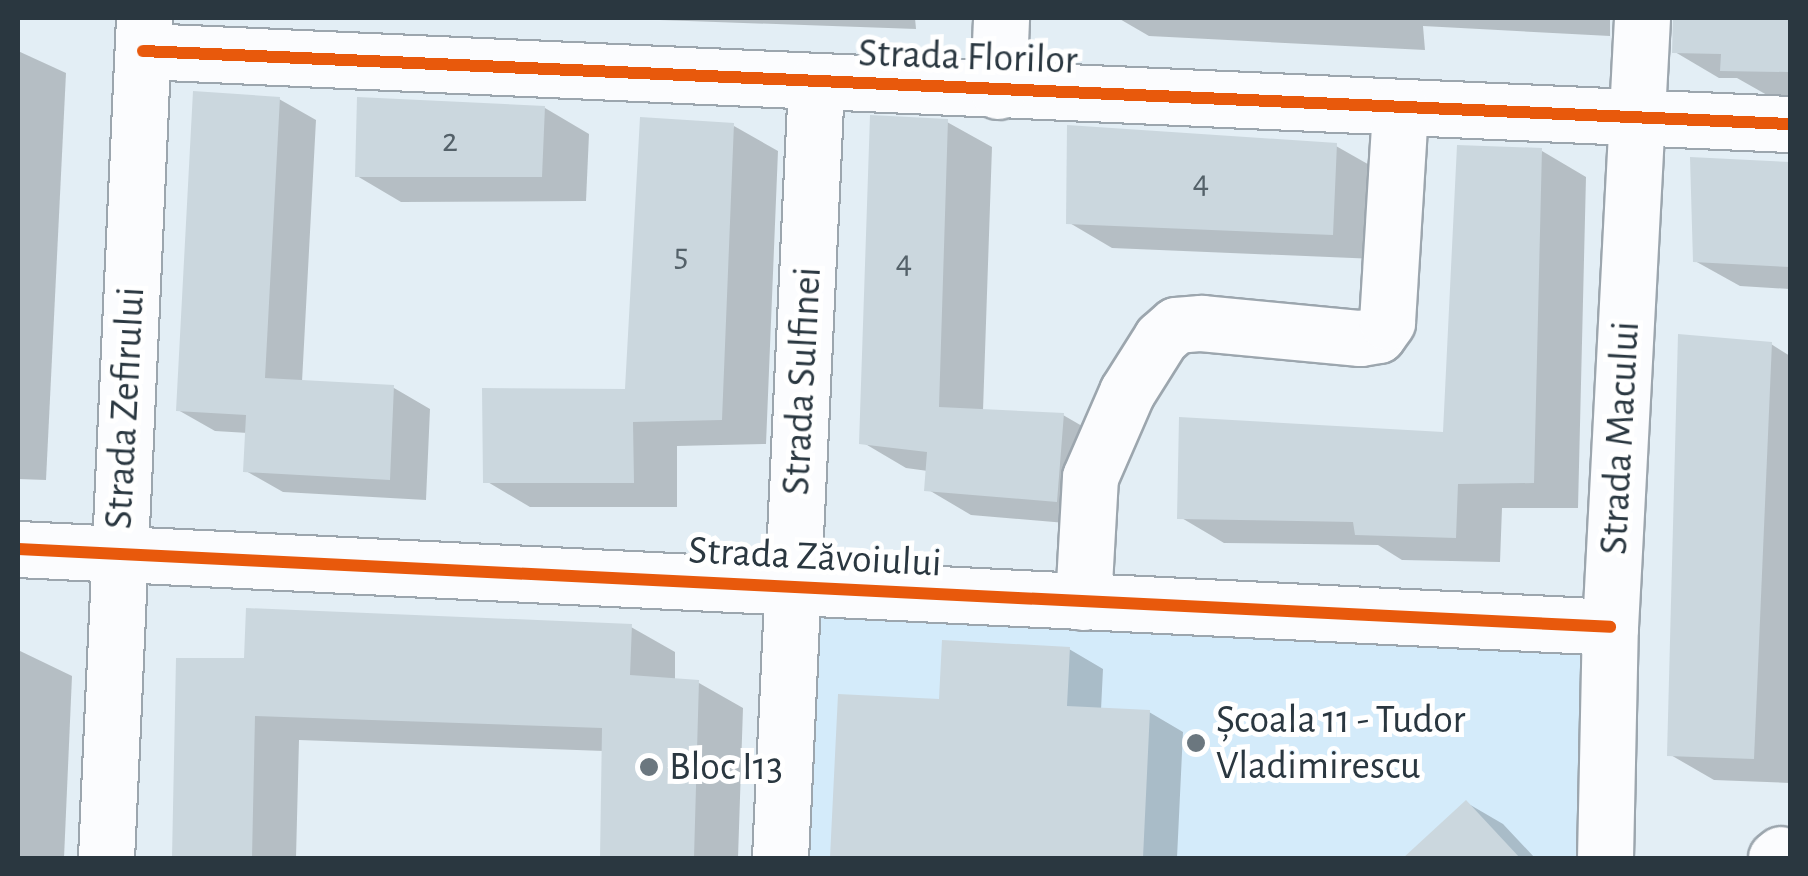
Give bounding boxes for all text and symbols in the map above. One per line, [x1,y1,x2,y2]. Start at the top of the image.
street label: Strada Florilor [857,29,1079,85]
house number: 2 [442,120,458,162]
house number: 4 [1193,162,1209,204]
house number: 5 [674,235,688,277]
house number: 4 [896,242,912,284]
street label: Strada Sulfinei [772,266,832,496]
street label: Strada Zefirului [95,286,155,530]
street label: Strada Macului [1590,320,1650,556]
street label: Strada Zăvoiului [687,526,943,588]
place label: Școala 11 - Tudor Vladimirescu [1216,696,1465,790]
marker: Școala 11 - Tudor Vladimirescu [1185,732,1207,754]
place label: Bloc I13 [669,743,783,791]
marker: Bloc I13 [638,756,660,778]

